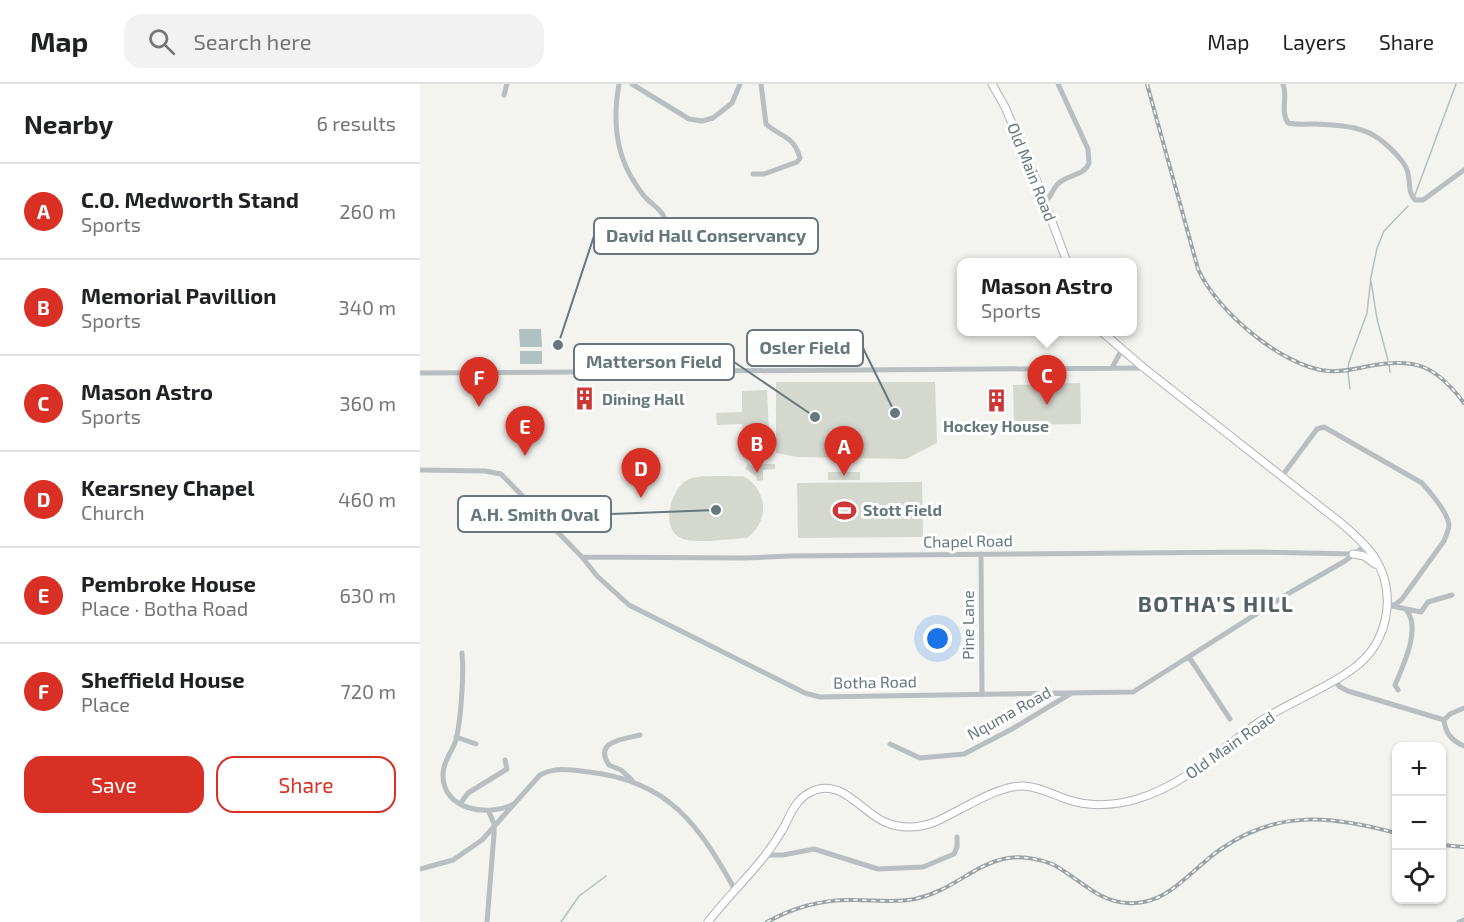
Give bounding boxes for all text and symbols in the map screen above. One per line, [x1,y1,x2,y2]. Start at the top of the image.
search box [124,14,544,68]
text: Map [30,24,88,58]
icon: search [145,25,178,58]
text: Search here [193,28,312,54]
text: Map [1207,29,1249,54]
text: Layers [1282,29,1346,54]
text: Share [1379,29,1434,54]
text: Nearby [24,108,113,139]
text: 6 results [316,111,396,135]
street label: Old Main Road [1004,120,1061,224]
text: C.O. Medworth Stand [81,186,299,212]
text: A [37,199,50,223]
text: 260 m [339,199,396,223]
text: Sports [81,212,141,236]
callout: David Hall Conservancy [594,218,818,254]
text: David Hall Conservancy [606,224,807,246]
popup [957,258,1137,336]
text: Mason Astro [981,272,1113,298]
text: Memorial Pavillion [81,282,277,308]
text: B [37,295,50,319]
text: 340 m [339,295,396,319]
text: Sports [981,298,1041,322]
text: Sports [81,308,141,332]
callout: Osler Field [747,330,863,366]
text: Osler Field [759,336,851,358]
callout: Matterson Field [574,344,734,380]
text: Matterson Field [586,350,722,372]
pin: C [1028,356,1066,405]
pin: F [460,358,498,407]
text: Mason Astro [81,378,213,404]
building icon: Dining Hall [571,386,597,412]
building icon: Hockey House [983,388,1009,414]
place label: Dining Hall [602,389,685,408]
text: C [38,391,49,415]
text: 360 m [339,391,396,415]
text: Sports [81,404,141,428]
pin: E [506,406,544,456]
place label: Hockey House [943,416,1049,436]
pin: B [738,424,776,473]
pin: A [824,426,864,476]
pin: D [622,448,660,498]
text: Kearsney Chapel [81,474,254,500]
text: D [37,487,50,511]
text: 460 m [338,487,396,511]
callout: A.H. Smith Oval [458,496,611,532]
sports icon: Stott Field [832,497,858,523]
text: Church [81,500,145,524]
place label: Stott Field [863,500,942,519]
text: A.H. Smith Oval [471,503,600,525]
street label: Chapel Road [923,530,1013,551]
text: Pembroke House [81,570,256,596]
text: E [38,583,49,607]
text: 630 m [339,583,396,607]
street label: Pine Lane [958,590,977,660]
district label: BOTHA'S HILL [1138,590,1294,616]
text: Place · Botha Road [81,596,248,620]
your location [923,624,952,653]
text: Sheffield House [81,666,245,692]
street label: Botha Road [833,671,917,692]
text: F [38,679,49,703]
text: 720 m [340,679,396,703]
street label: Nquma Road [964,682,1054,743]
text: Place [81,692,130,716]
street label: Old Main Road [1181,707,1278,782]
map controls [1392,742,1446,904]
button: + [1392,742,1446,796]
button: Save [24,756,204,813]
button: Share [216,756,396,813]
button: − [1392,796,1446,850]
button: locate [1392,850,1446,904]

